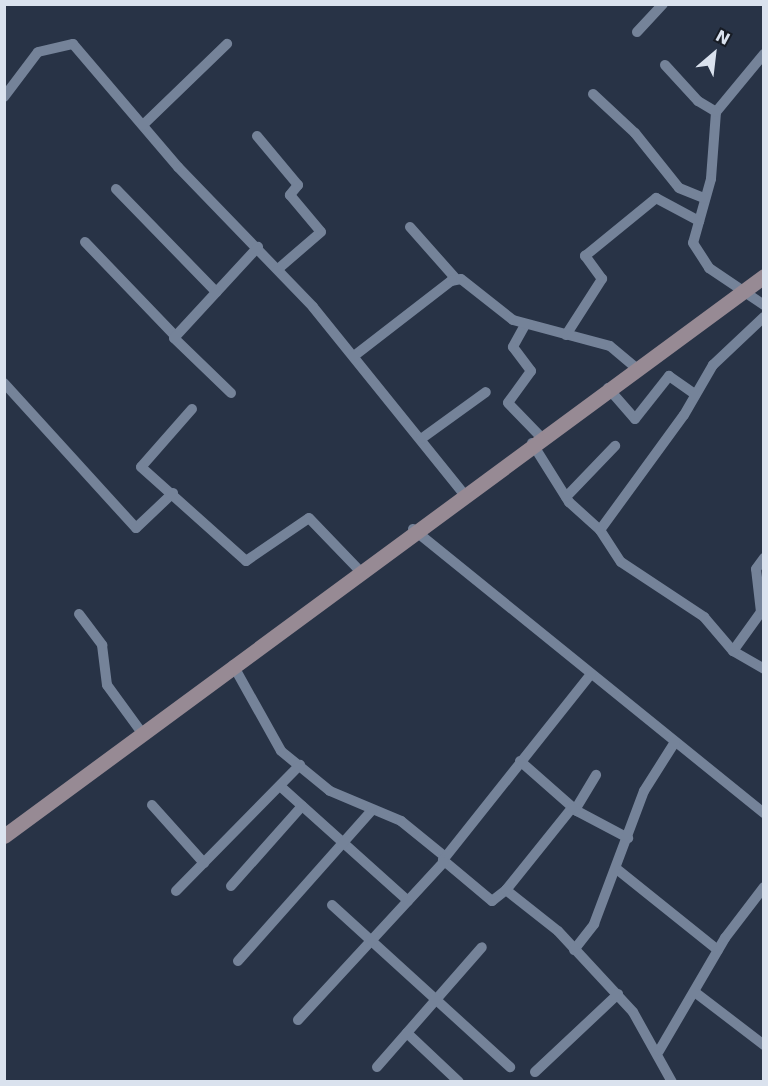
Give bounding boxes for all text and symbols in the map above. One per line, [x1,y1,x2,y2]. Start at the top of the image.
north arrow [684,24,744,84]
text: N [712,26,733,49]

